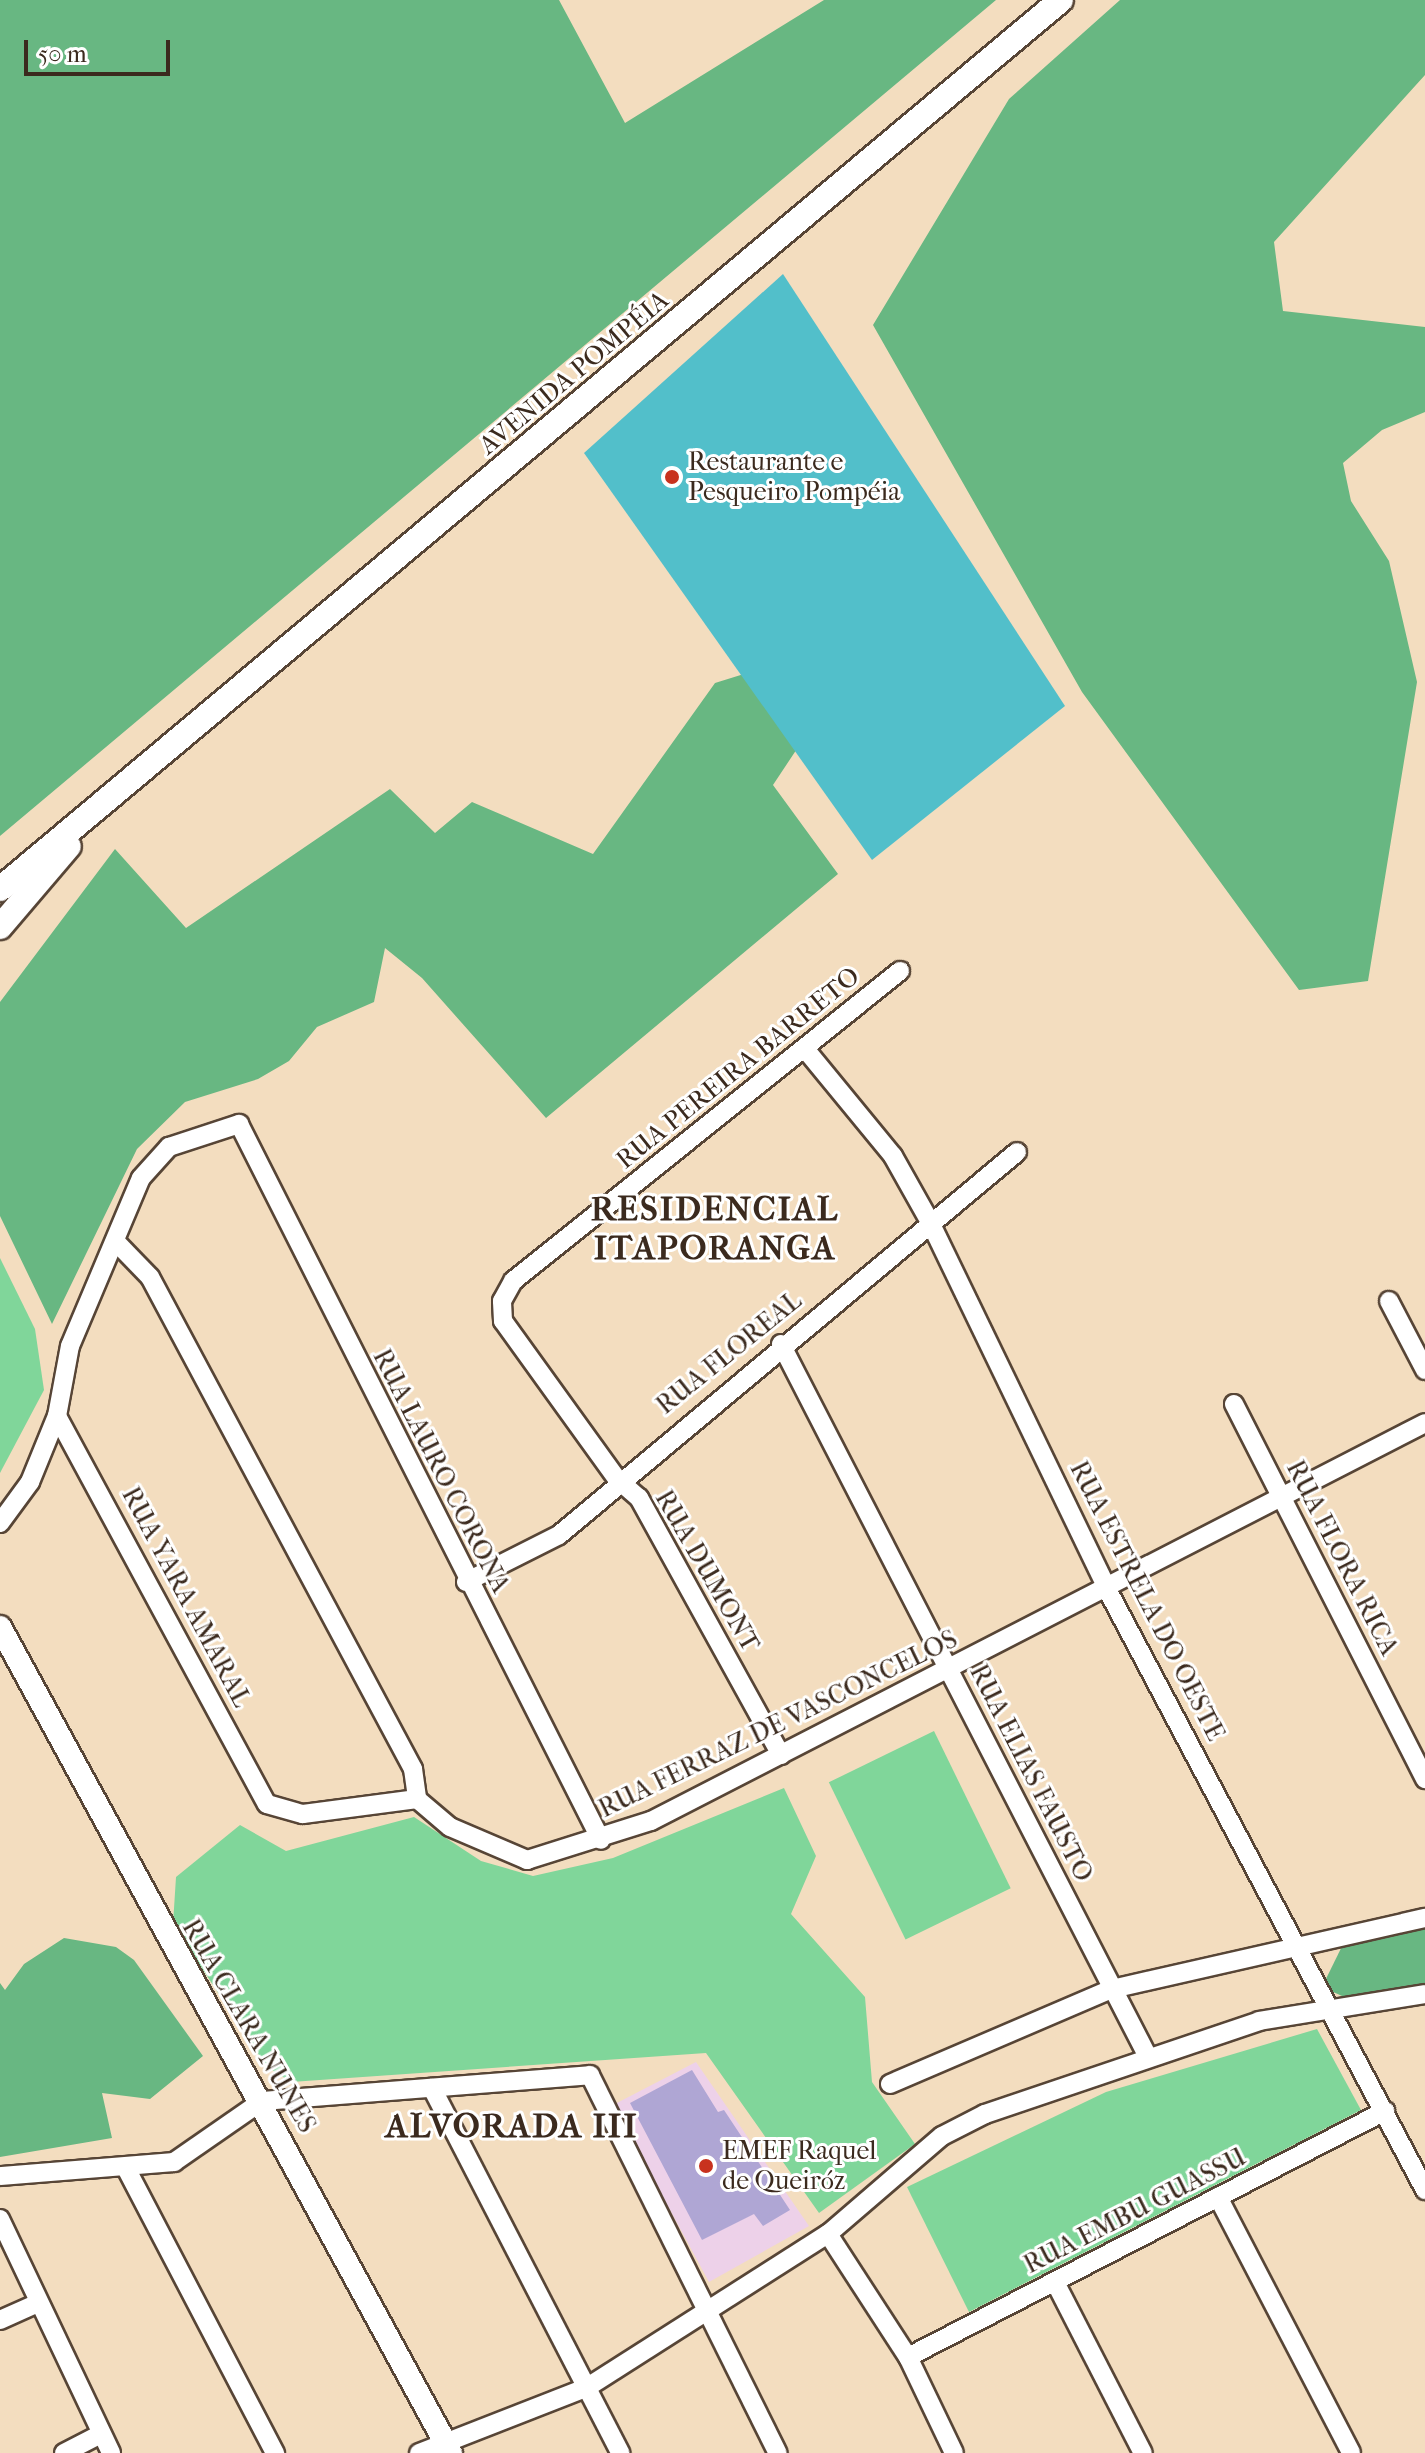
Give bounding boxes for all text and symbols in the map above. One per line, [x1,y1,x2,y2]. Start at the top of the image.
scale bar [28,24,174,74]
text: 50 m [38,40,87,68]
street label: AVENIDA POMPÉIA [473,285,675,461]
place label: Restaurante e Pesqueiro Pompéia [688,446,900,508]
marker: Restaurante e Pesqueiro Pompéia [663,468,681,486]
street label: RUA PEREIRA BARRETO [610,960,866,1176]
district label: RESIDENCIAL ITAPORANGA [591,1189,839,1268]
street label: RUA FLOREAL [650,1285,808,1421]
street label: RUA LAURO CORONA [366,1344,516,1598]
street label: RUA FLORA RICA [1279,1455,1405,1661]
street label: RUA ESTRELA DO OESTE [1063,1456,1231,1746]
street label: RUA YARA AMARAL [115,1482,257,1712]
street label: RUA DUMONT [648,1485,766,1657]
street label: RUA FERRAZ DE VASCONCELOS [594,1623,962,1825]
street label: RUA ELIAS FAUSTO [963,1659,1099,1887]
street label: RUA CLARA NUNES [175,1914,323,2138]
district label: ALVORADA III [386,2107,638,2147]
place label: EMEF Raquel de Queiróz [722,2135,876,2196]
street label: RUA EMBU GUASSU [1019,2141,1251,2281]
marker: EMEF Raquel de Queiróz [697,2157,715,2175]

